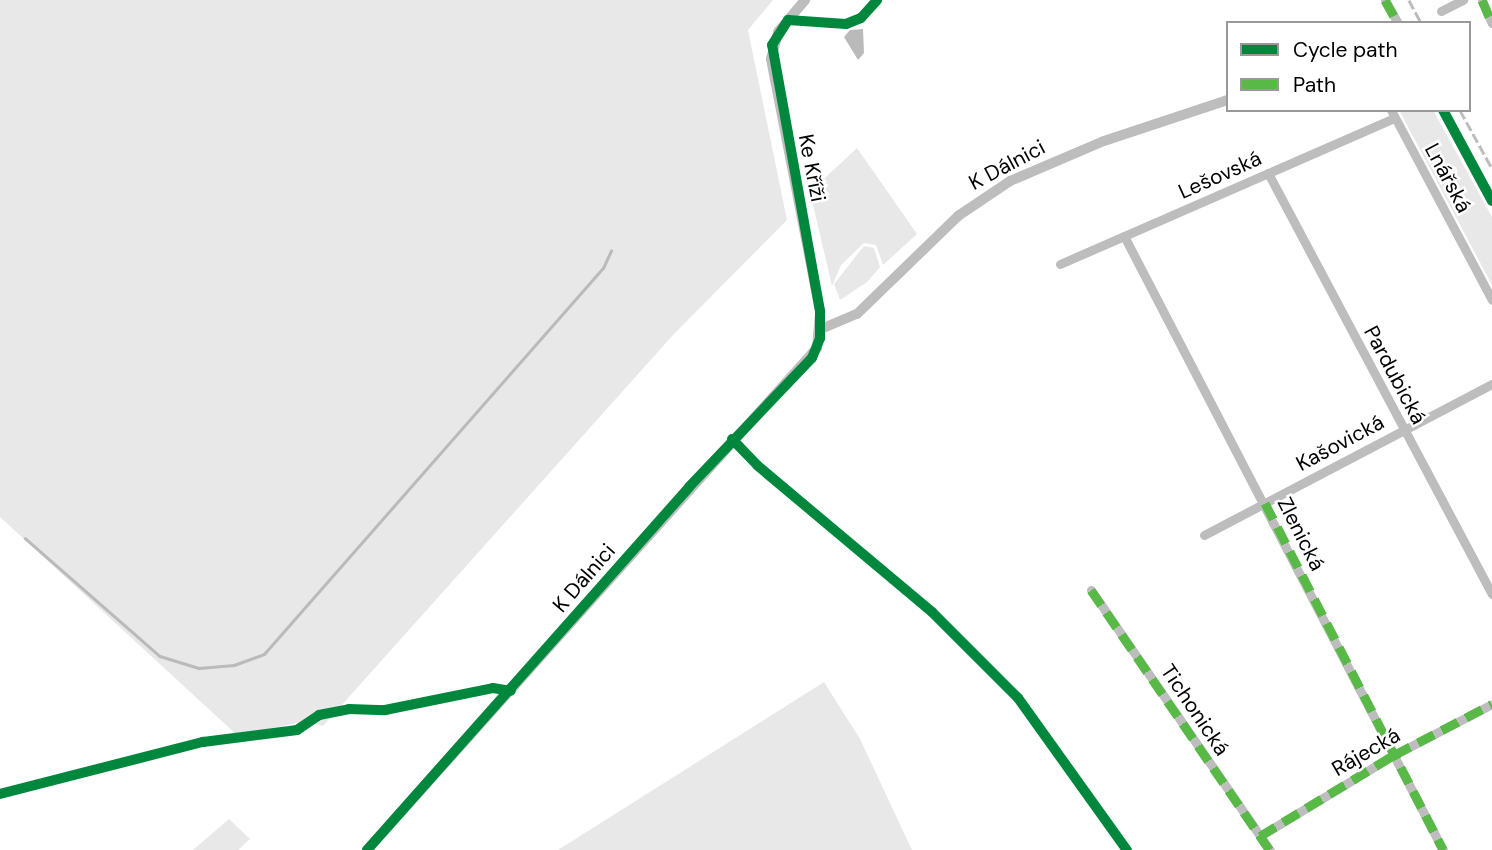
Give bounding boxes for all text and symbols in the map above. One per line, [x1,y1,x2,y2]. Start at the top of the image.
legend [1226,21,1471,112]
text: Cycle path [1293,36,1398,64]
text: Path [1293,71,1336,99]
street label: Ke Kříži [793,132,831,204]
street label: K Dálnici [965,134,1049,196]
street label: Lnářská [1419,139,1477,217]
street label: Lešovská [1175,146,1265,204]
street label: Pardubická [1359,321,1431,429]
street label: Kašovická [1292,409,1388,477]
street label: Zlenická [1272,493,1330,575]
street label: K Dálnici [547,539,621,617]
street label: Tichonická [1155,660,1235,760]
street label: Rájecká [1327,722,1405,782]

